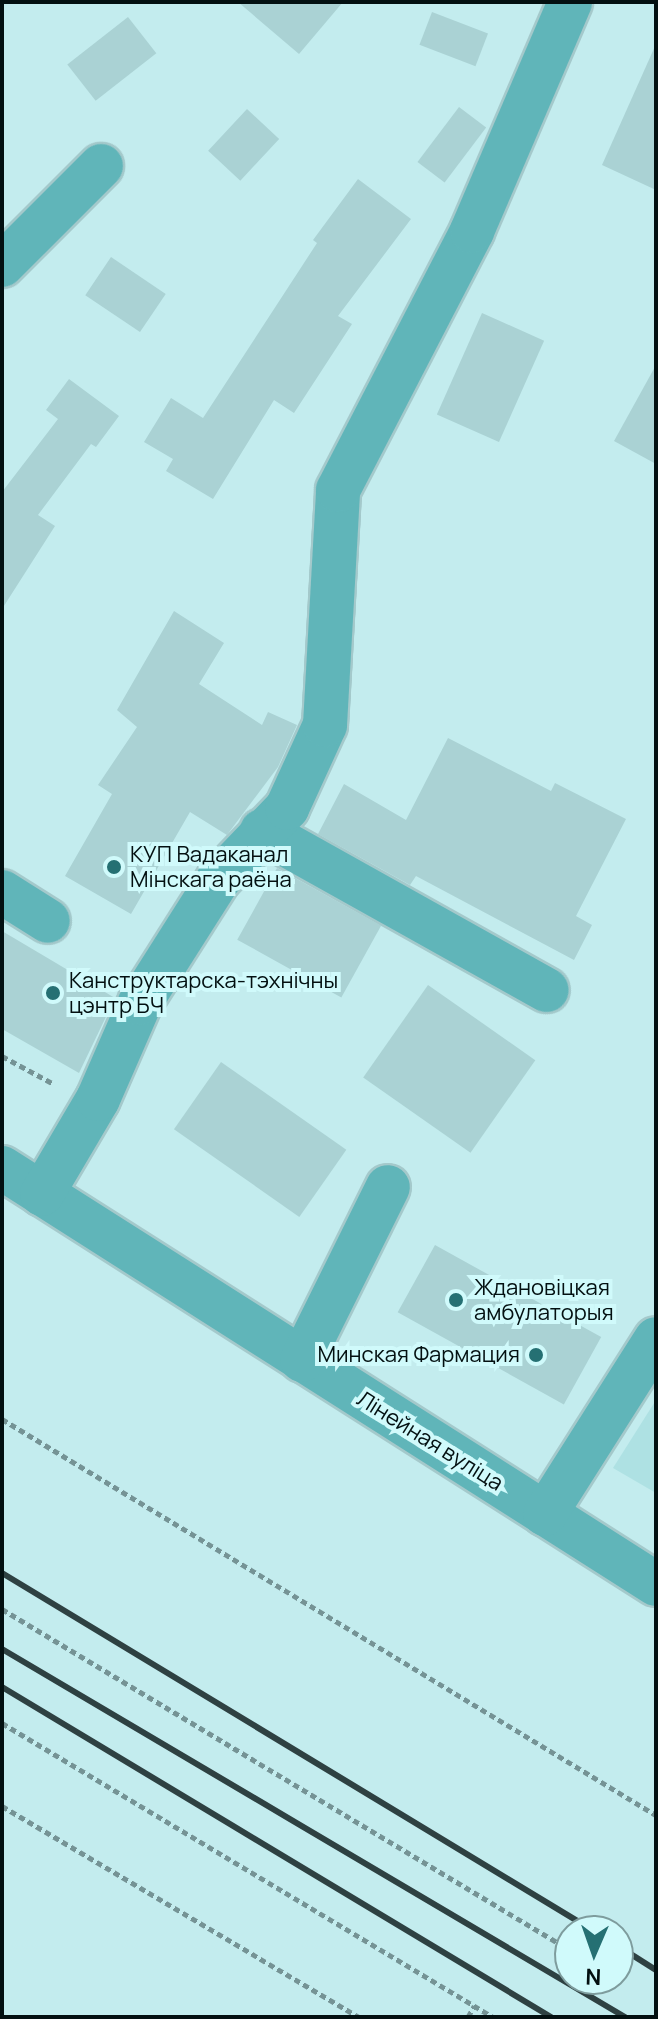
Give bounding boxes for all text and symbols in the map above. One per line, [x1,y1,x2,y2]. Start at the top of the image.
place label: КУП Вадаканал Мінскага раёна [130,841,292,892]
marker: КУП Вадаканал Мінскага раёна [105,858,123,876]
place label: Канструктарска-тэхнічны цэнтр БЧ [69,967,338,1018]
marker: Канструктарска-тэхнічны цэнтр БЧ [44,984,62,1002]
place label: Ждановіцкая амбулаторыя [474,1274,614,1326]
marker: Ждановіцкая амбулаторыя [445,1289,467,1311]
place label: Минская Фармация [318,1342,520,1368]
marker: Минская Фармация [527,1346,545,1364]
street label: Лінейная вуліца [352,1385,508,1497]
north arrow [554,1915,634,1995]
text: N [585,1962,602,1992]

